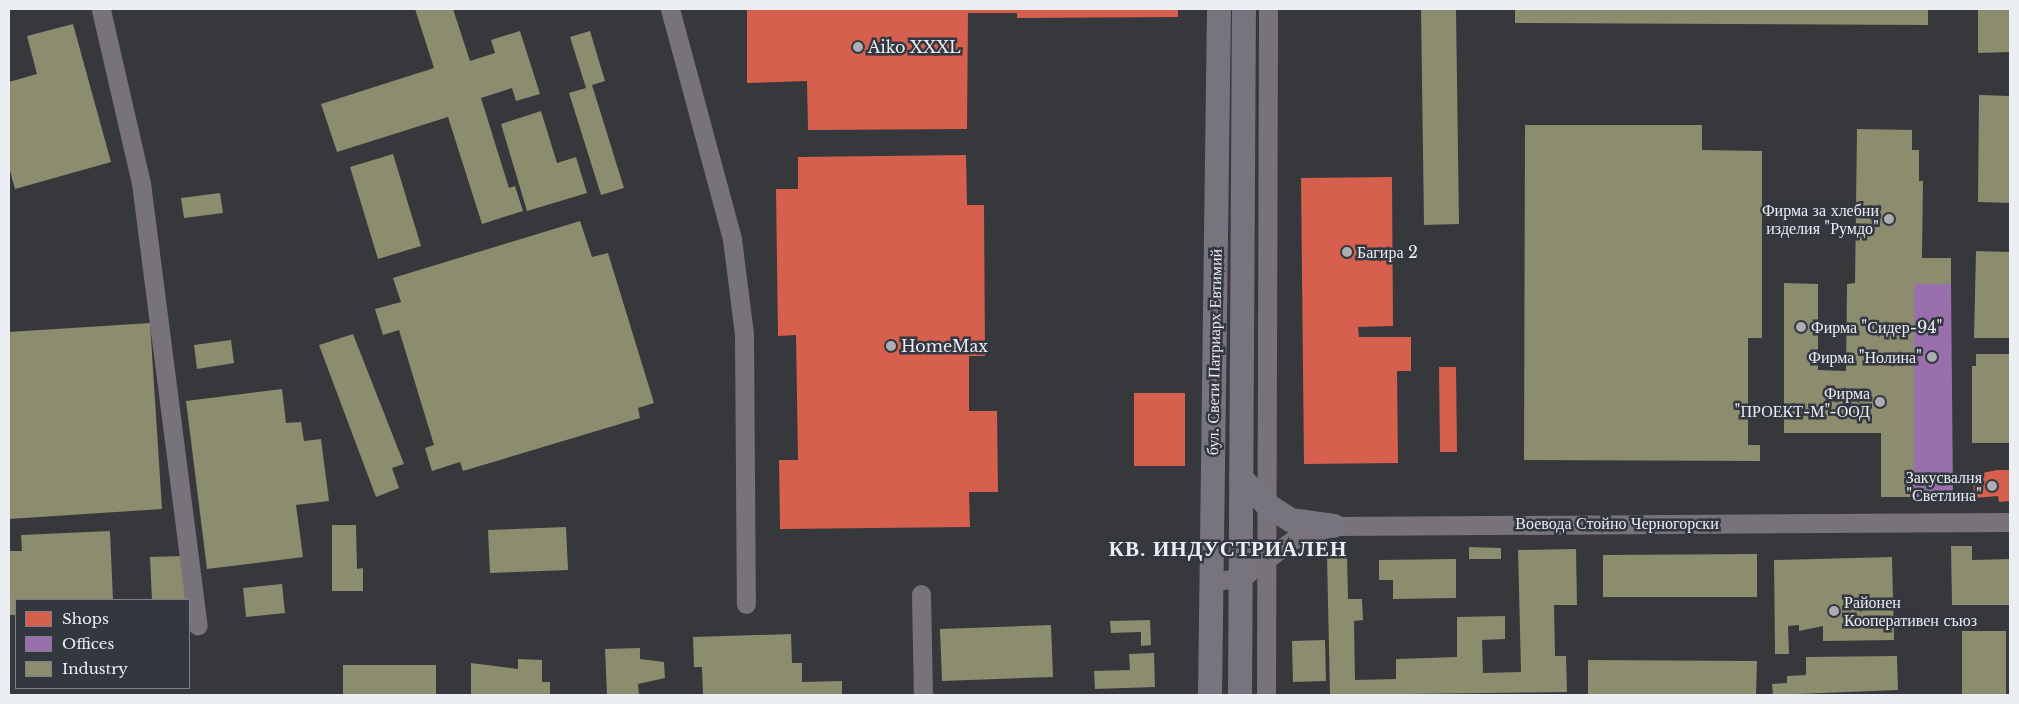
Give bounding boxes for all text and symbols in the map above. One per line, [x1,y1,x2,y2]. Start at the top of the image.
place label: Aiko XXXL [868,37,961,57]
marker: Aiko XXXL [852,41,864,53]
place label: Фирма за хлебни изделия "Румдо" [1762,200,1879,238]
marker: Фирма за хлебни изделия "Румдо" [1883,213,1895,225]
place label: Багира 2 [1357,242,1418,262]
marker: Багира 2 [1341,246,1353,258]
street label: бул. Свети Патриарх Евтимий [1203,249,1225,455]
place label: Фирма "Сидер-94" [1811,317,1943,337]
marker: Фирма "Сидер-94" [1795,321,1807,333]
place label: HomeMax [901,336,988,356]
marker: HomeMax [885,340,897,352]
place label: Фирма "Нолина" [1808,347,1922,367]
marker: Фирма "Нолина" [1926,351,1938,363]
place label: Фирма "ПРОЕКТ-М"-ООД [1735,383,1870,421]
marker: Фирма "ПРОЕКТ-М"-ООД [1874,396,1886,408]
place label: Закусвалня "Светлина" [1906,467,1982,505]
marker: Закусвалня "Светлина" [1986,480,1998,492]
street label: Воевода Стойно Черногорски [1515,513,1719,533]
district label: КВ. ИНДУСТРИАЛЕН [1107,536,1349,562]
place label: Районен Кооперативен съюз [1844,592,1977,630]
legend [15,599,190,689]
marker: Районен Кооперативен съюз [1828,605,1840,617]
text: Shops [62,609,109,628]
text: Offices [62,634,114,653]
text: Industry [62,659,128,678]

